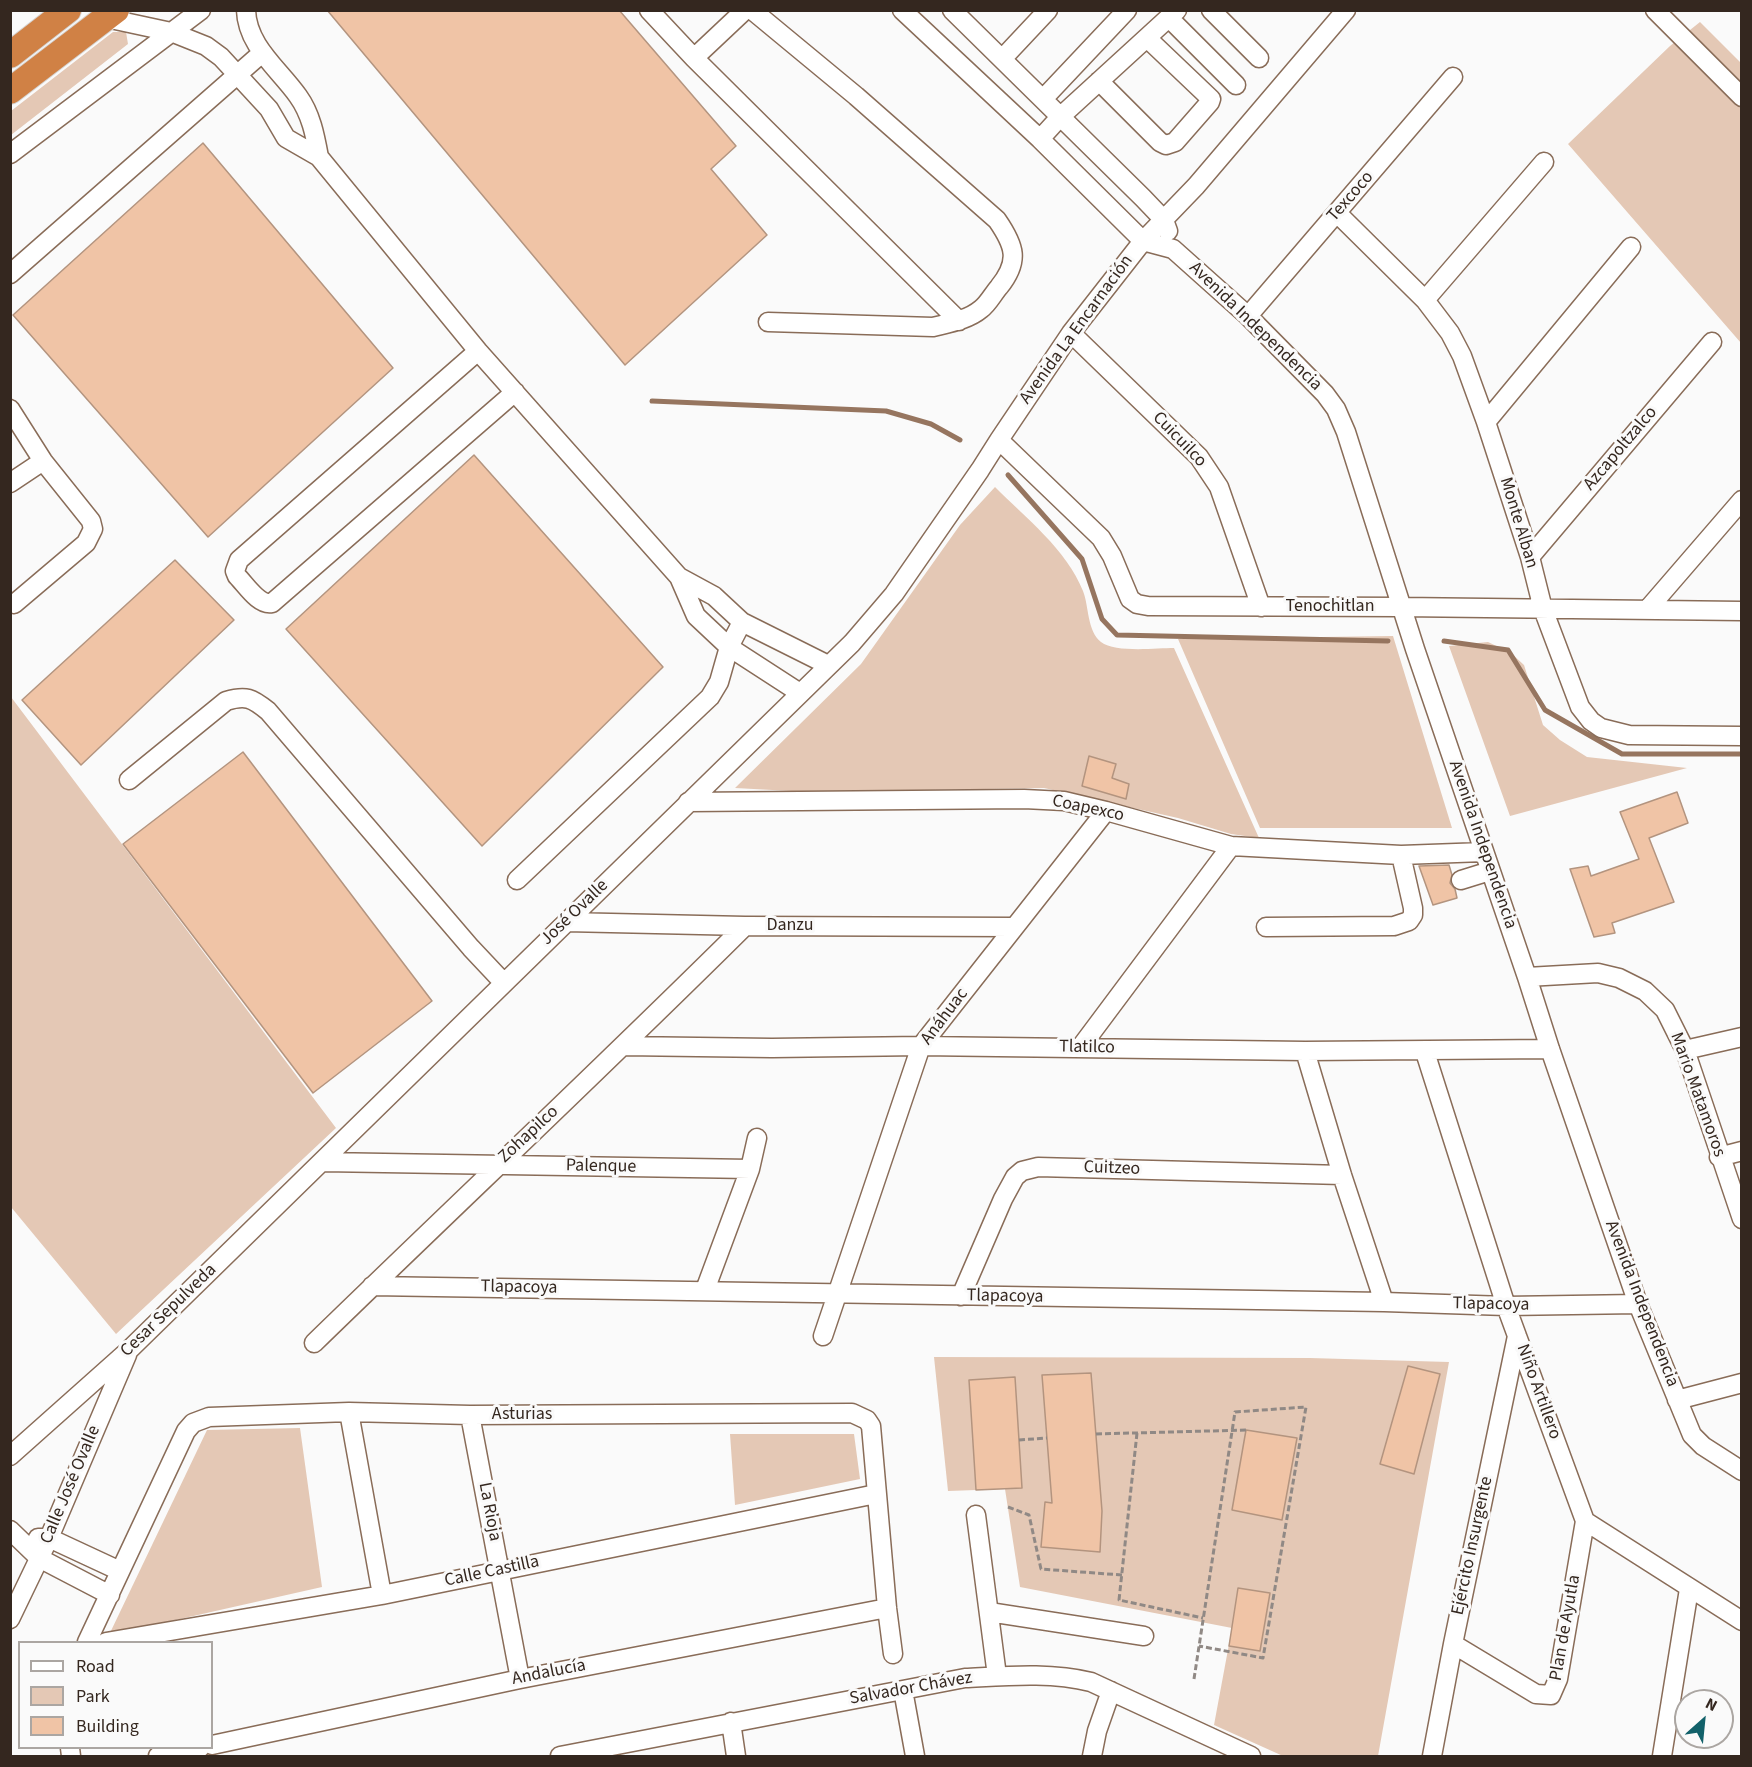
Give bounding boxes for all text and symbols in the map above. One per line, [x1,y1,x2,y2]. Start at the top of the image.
street label: Texcoco [1323,167,1379,227]
street label: Avenida La Encarnación [1016,251,1138,409]
street label: Avenida Independencia [1184,258,1326,396]
street label: Azcapoltzalco [1580,403,1662,495]
street label: Cuicuilco [1147,408,1211,472]
street label: Monte Alban [1494,475,1542,571]
street label: Tenochitlan [1285,596,1375,618]
street label: Avenida Independencia [1443,758,1521,932]
street label: Coapexco [1050,791,1126,827]
street label: José Ovalle [537,876,613,950]
street label: Danzu [766,915,814,937]
street label: Anáhuac [917,984,973,1050]
street label: Mario Matamoros [1664,1030,1730,1160]
street label: Tlatilco [1059,1037,1115,1059]
street label: Zohapilco [494,1102,564,1168]
street label: Palenque [566,1156,636,1178]
street label: Cuitzeo [1083,1157,1141,1181]
street label: Avenida Independencia [1599,1218,1683,1390]
street label: Cesar Sepulveda [117,1260,221,1362]
street label: Tlapacoya [480,1277,558,1299]
street label: Tlapacoya [966,1286,1044,1308]
street label: Tlapacoya [1452,1294,1530,1316]
street label: Niño Artillero [1511,1341,1565,1443]
street label: Asturias [492,1404,552,1426]
street label: Calle José Ovalle [36,1422,106,1548]
street label: Ejército Insurgente [1448,1475,1498,1617]
street label: La Rioja [473,1481,505,1543]
street label: Calle Castilla [443,1551,541,1593]
street label: Plan de Ayutla [1546,1573,1586,1683]
legend [18,1641,213,1749]
text: Road [76,1654,115,1679]
street label: Andalucía [510,1655,588,1691]
street label: Salvador Chávez [848,1668,974,1710]
text: Park [76,1684,110,1709]
north arrow [1674,1689,1734,1749]
text: N [1702,1693,1721,1717]
text: Building [76,1714,139,1739]

